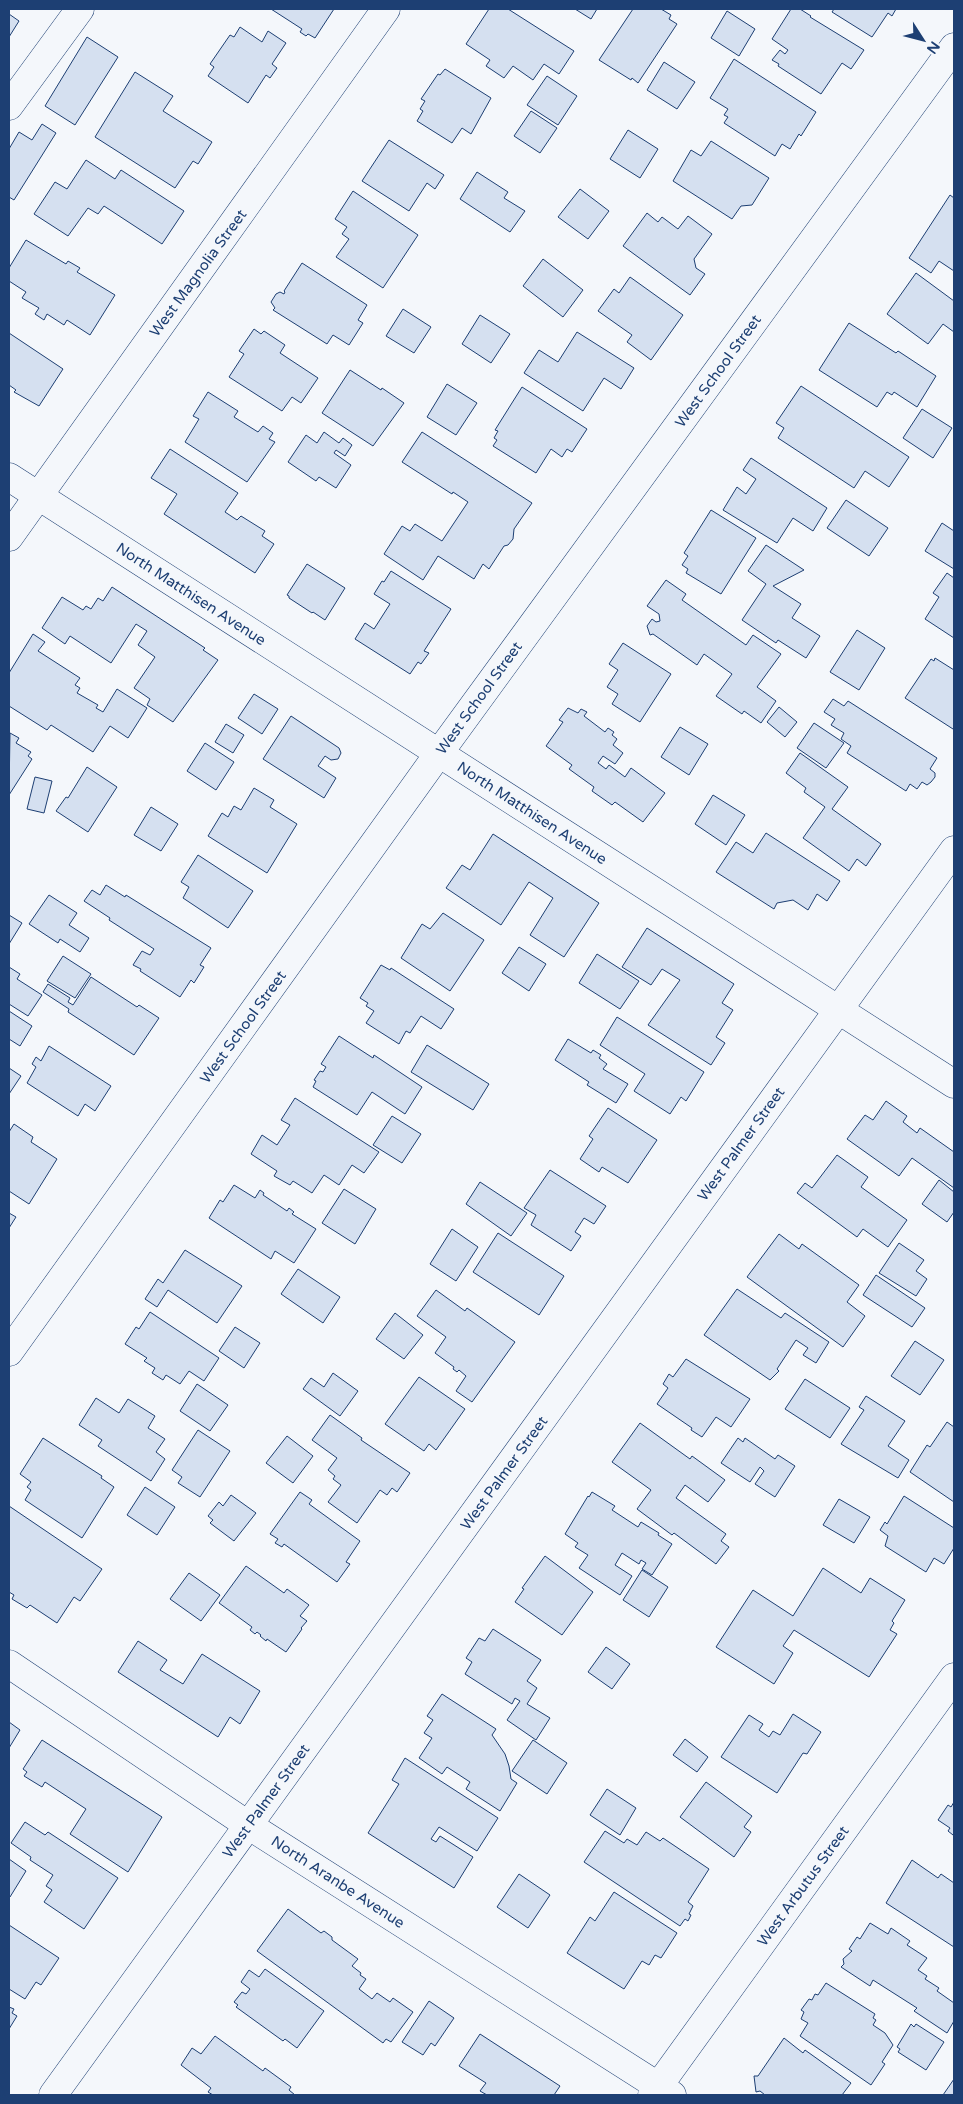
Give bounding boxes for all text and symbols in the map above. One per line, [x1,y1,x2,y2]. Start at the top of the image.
north arrow [898,15,948,65]
text: N [923,38,943,57]
street label: West Magnolia Street [146,206,250,340]
street label: West School Street [671,311,765,431]
street label: North Matthisen Avenue [113,539,269,649]
street label: West School Street [432,638,526,758]
street label: North Matthisen Avenue [454,758,610,868]
street label: West School Street [196,967,290,1087]
street label: West Palmer Street [694,1083,789,1204]
street label: West Palmer Street [457,1412,552,1533]
street label: West Palmer Street [219,1740,314,1861]
street label: West Arbutus Street [753,1822,853,1950]
street label: North Aranbe Avenue [268,1832,408,1932]

